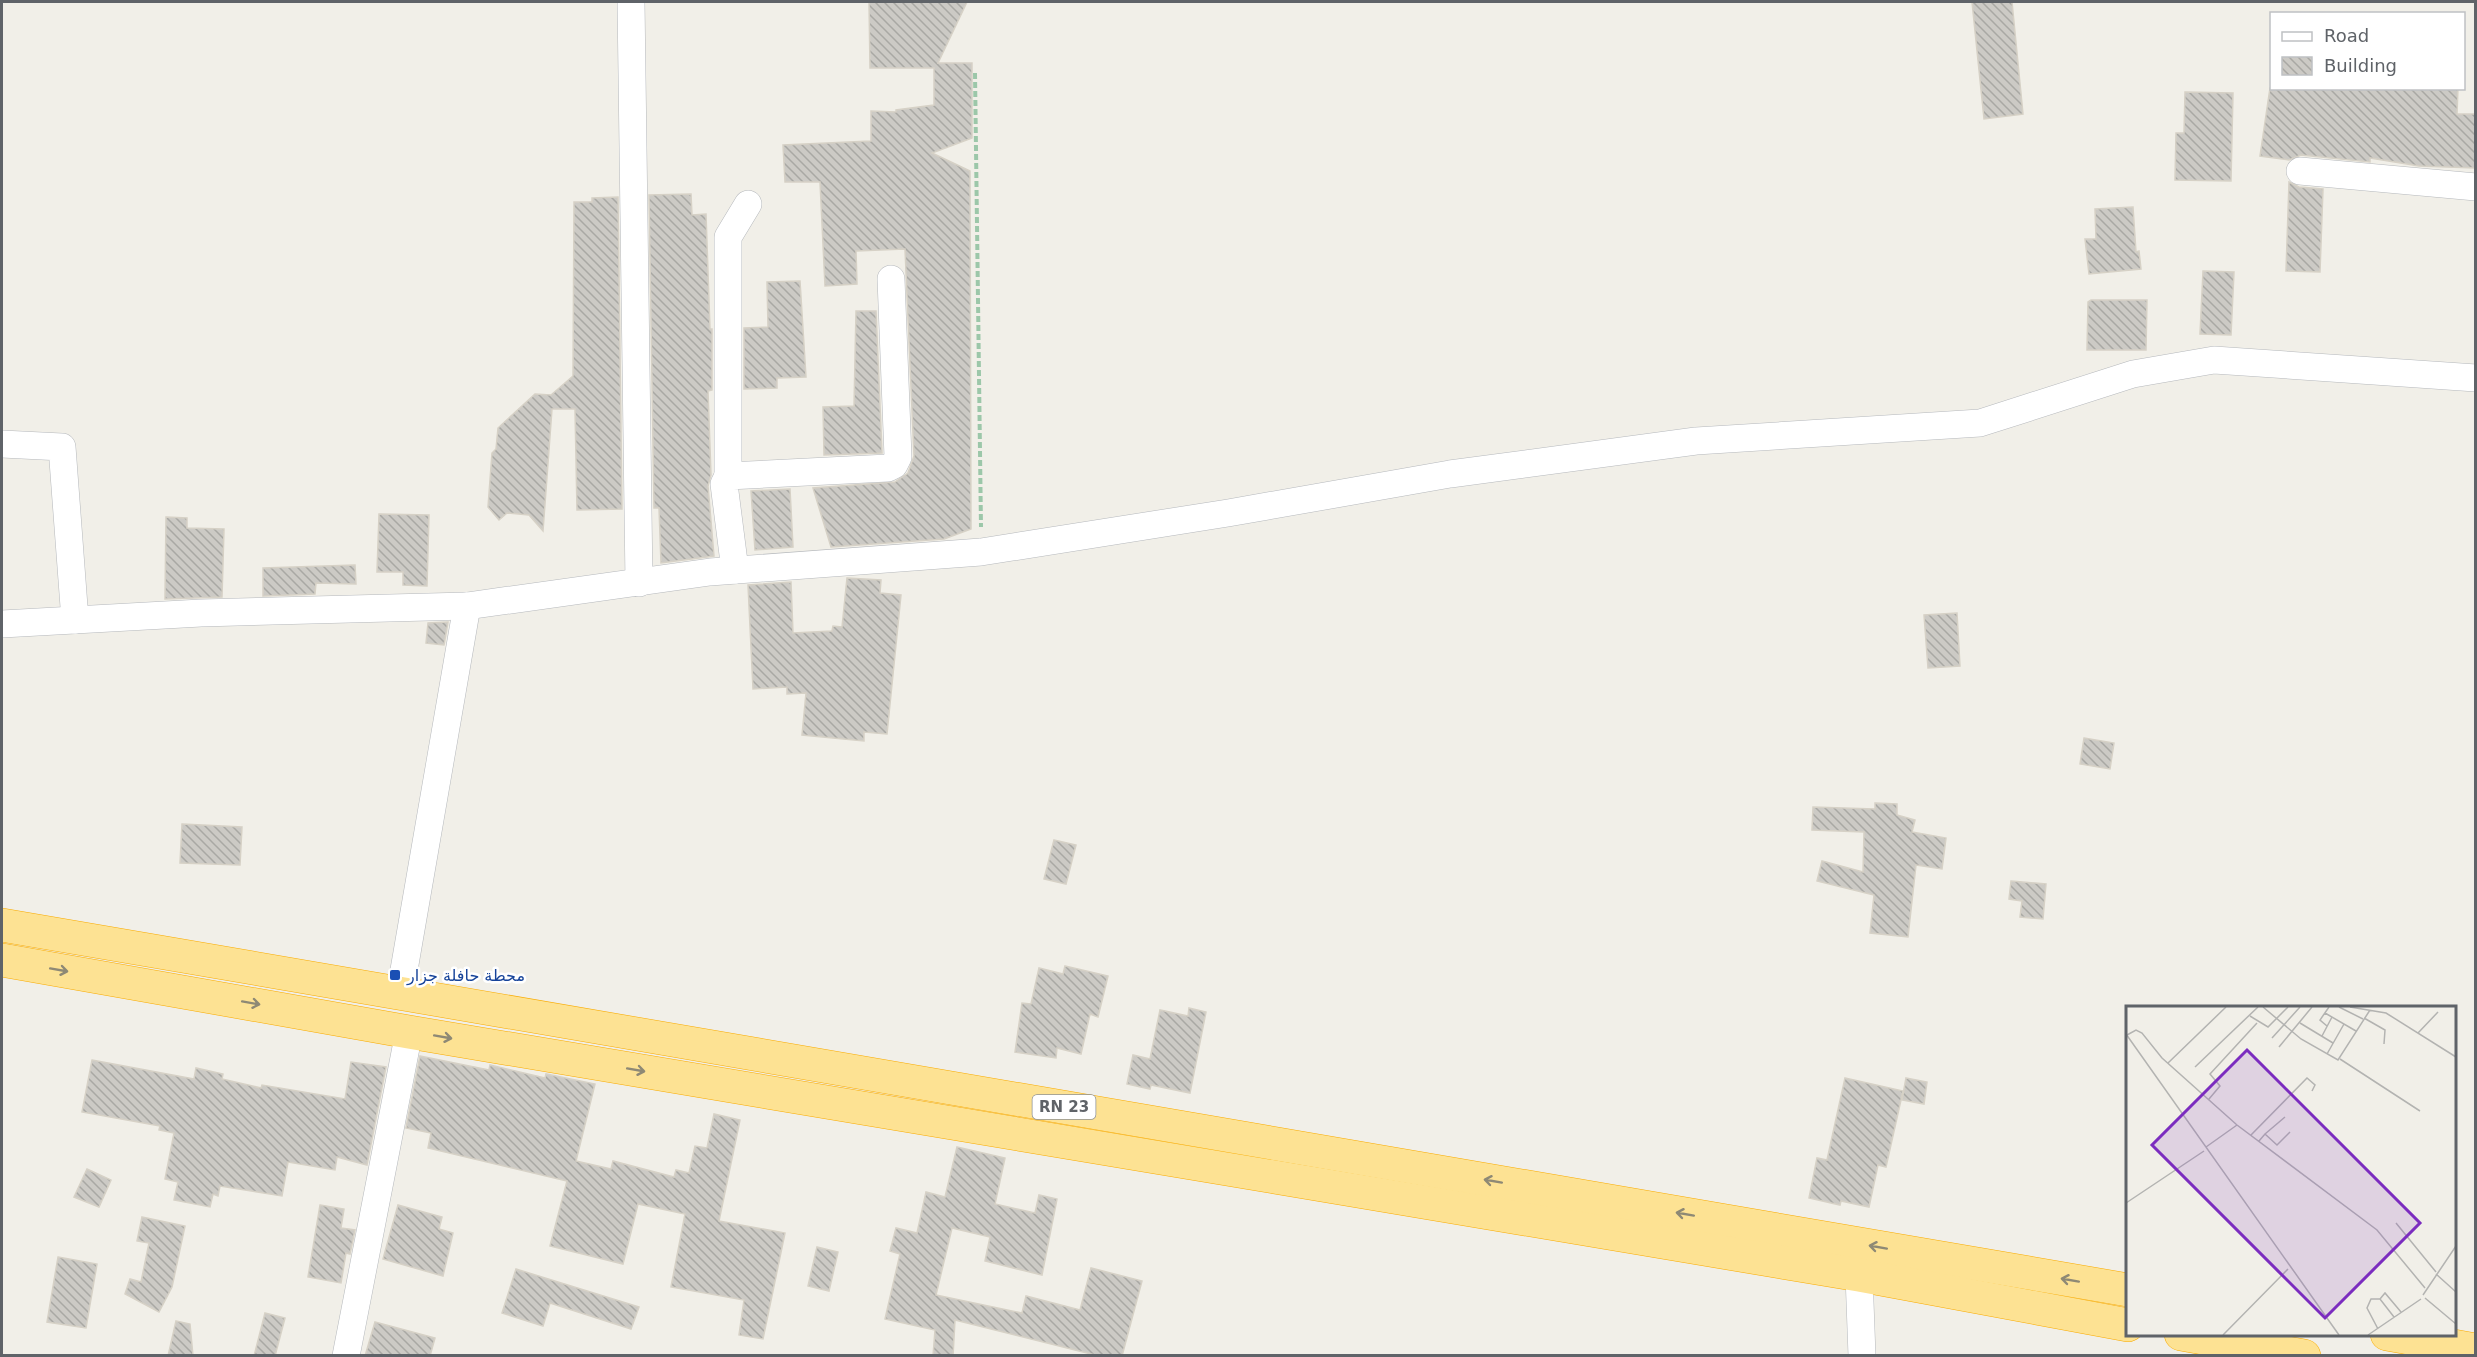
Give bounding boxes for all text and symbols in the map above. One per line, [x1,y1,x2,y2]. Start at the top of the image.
legend [2270,12,2465,90]
text: Road [2324,25,2369,46]
text: Building [2324,55,2397,76]
one-way arrow [49,965,69,976]
place label: محطة حافلة جزار [406,966,525,986]
marker: محطة حافلة جزار [388,968,402,982]
one-way arrow [241,998,261,1009]
inset map [2126,1006,2456,1336]
one-way arrow [433,1032,453,1043]
one-way arrow [625,1064,645,1075]
road number: RN 23 [1032,1095,1096,1119]
one-way arrow [1484,1175,1504,1186]
one-way arrow [1676,1208,1696,1219]
one-way arrow [1868,1241,1888,1252]
one-way arrow [2060,1274,2080,1285]

